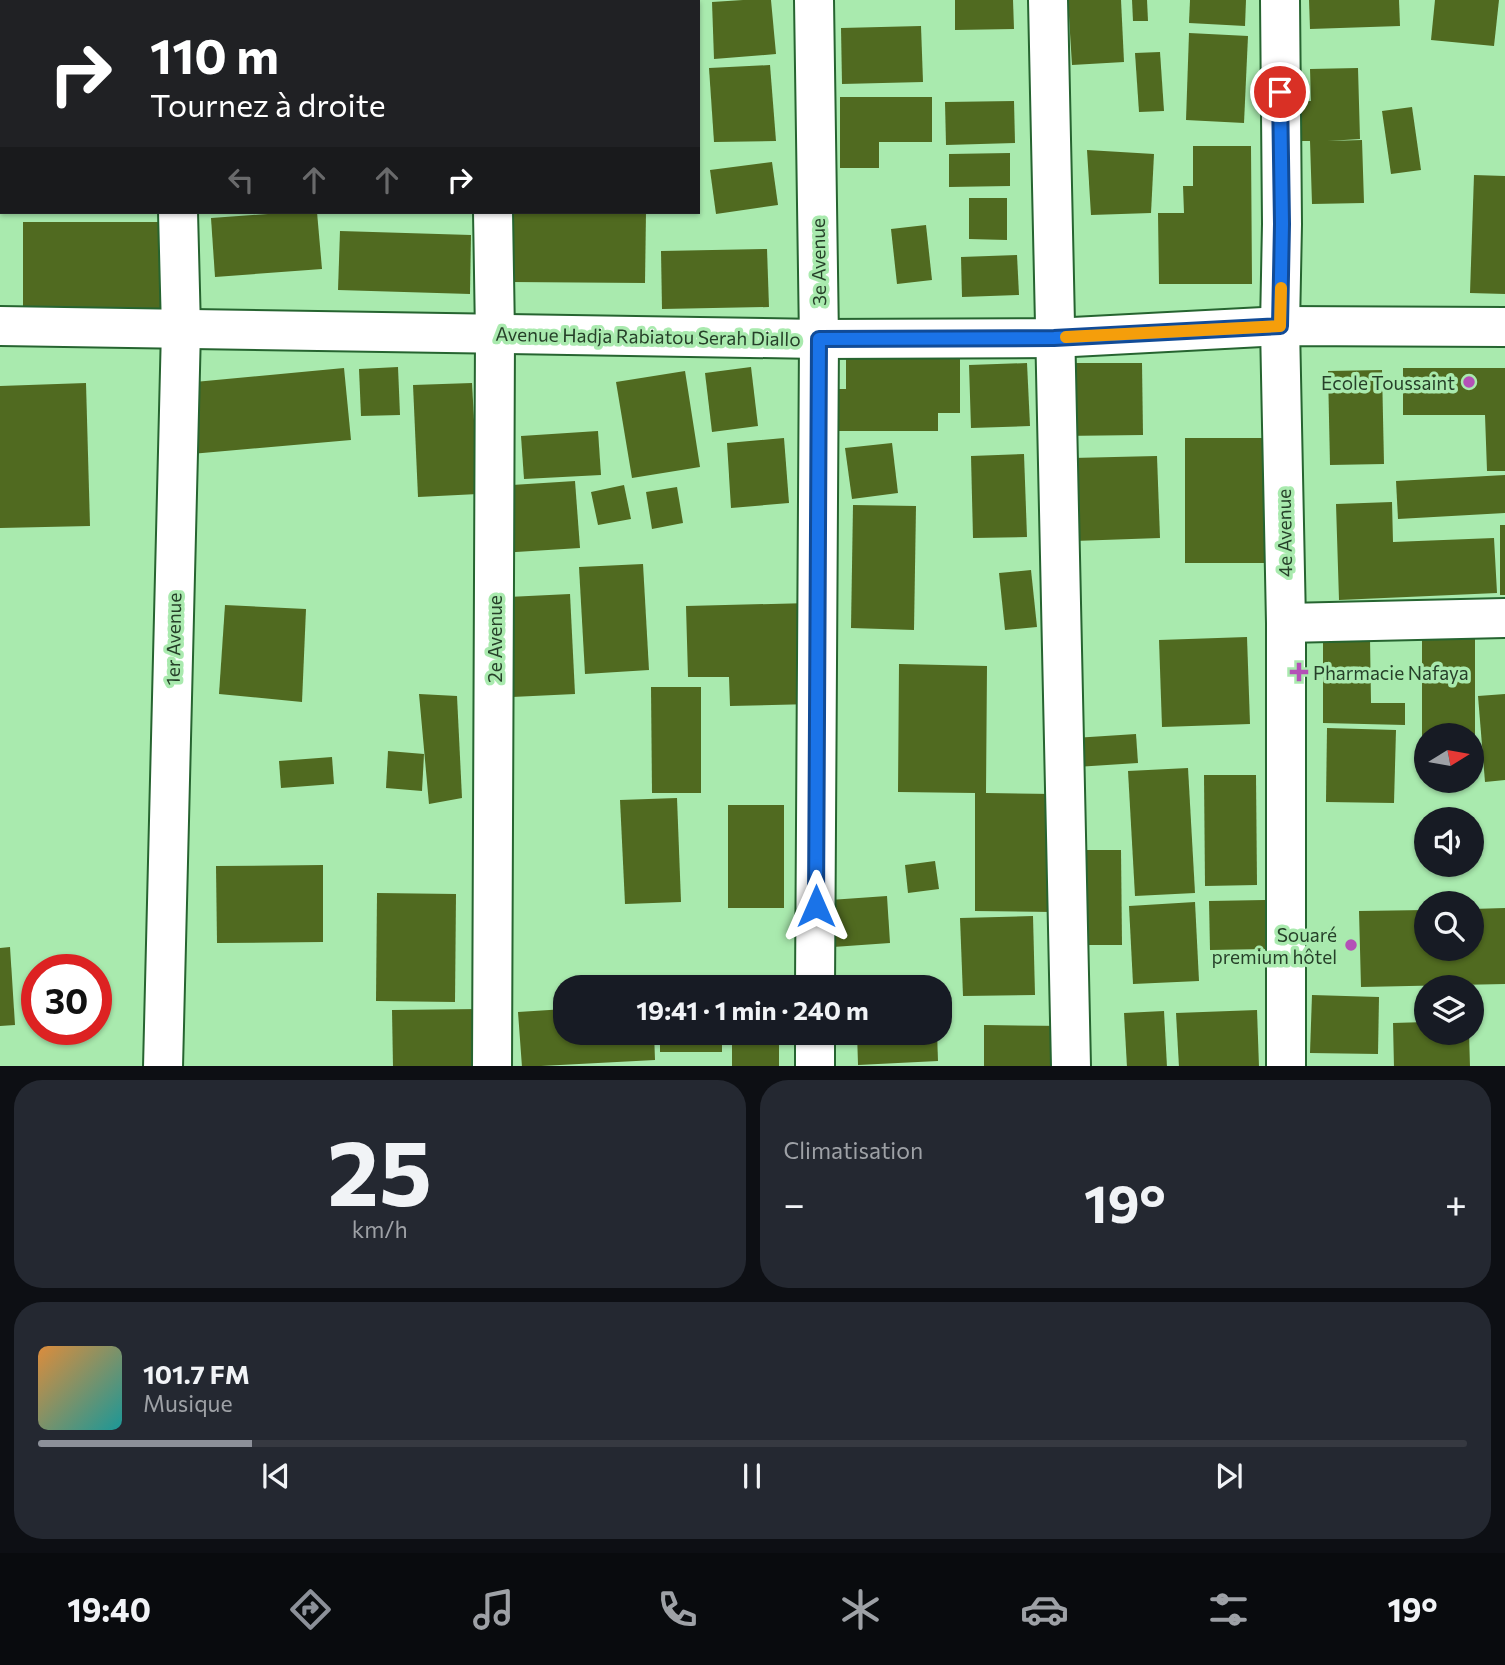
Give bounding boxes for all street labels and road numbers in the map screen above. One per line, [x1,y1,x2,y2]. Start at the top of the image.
street label: 3e Avenue [806,218,830,306]
street label: Avenue Hadja Rabiatou Serah Diallo [495,322,801,350]
street label: 4e Avenue [1272,489,1296,577]
street label: 1er Avenue [161,592,185,686]
street label: 2e Avenue [483,595,506,683]

